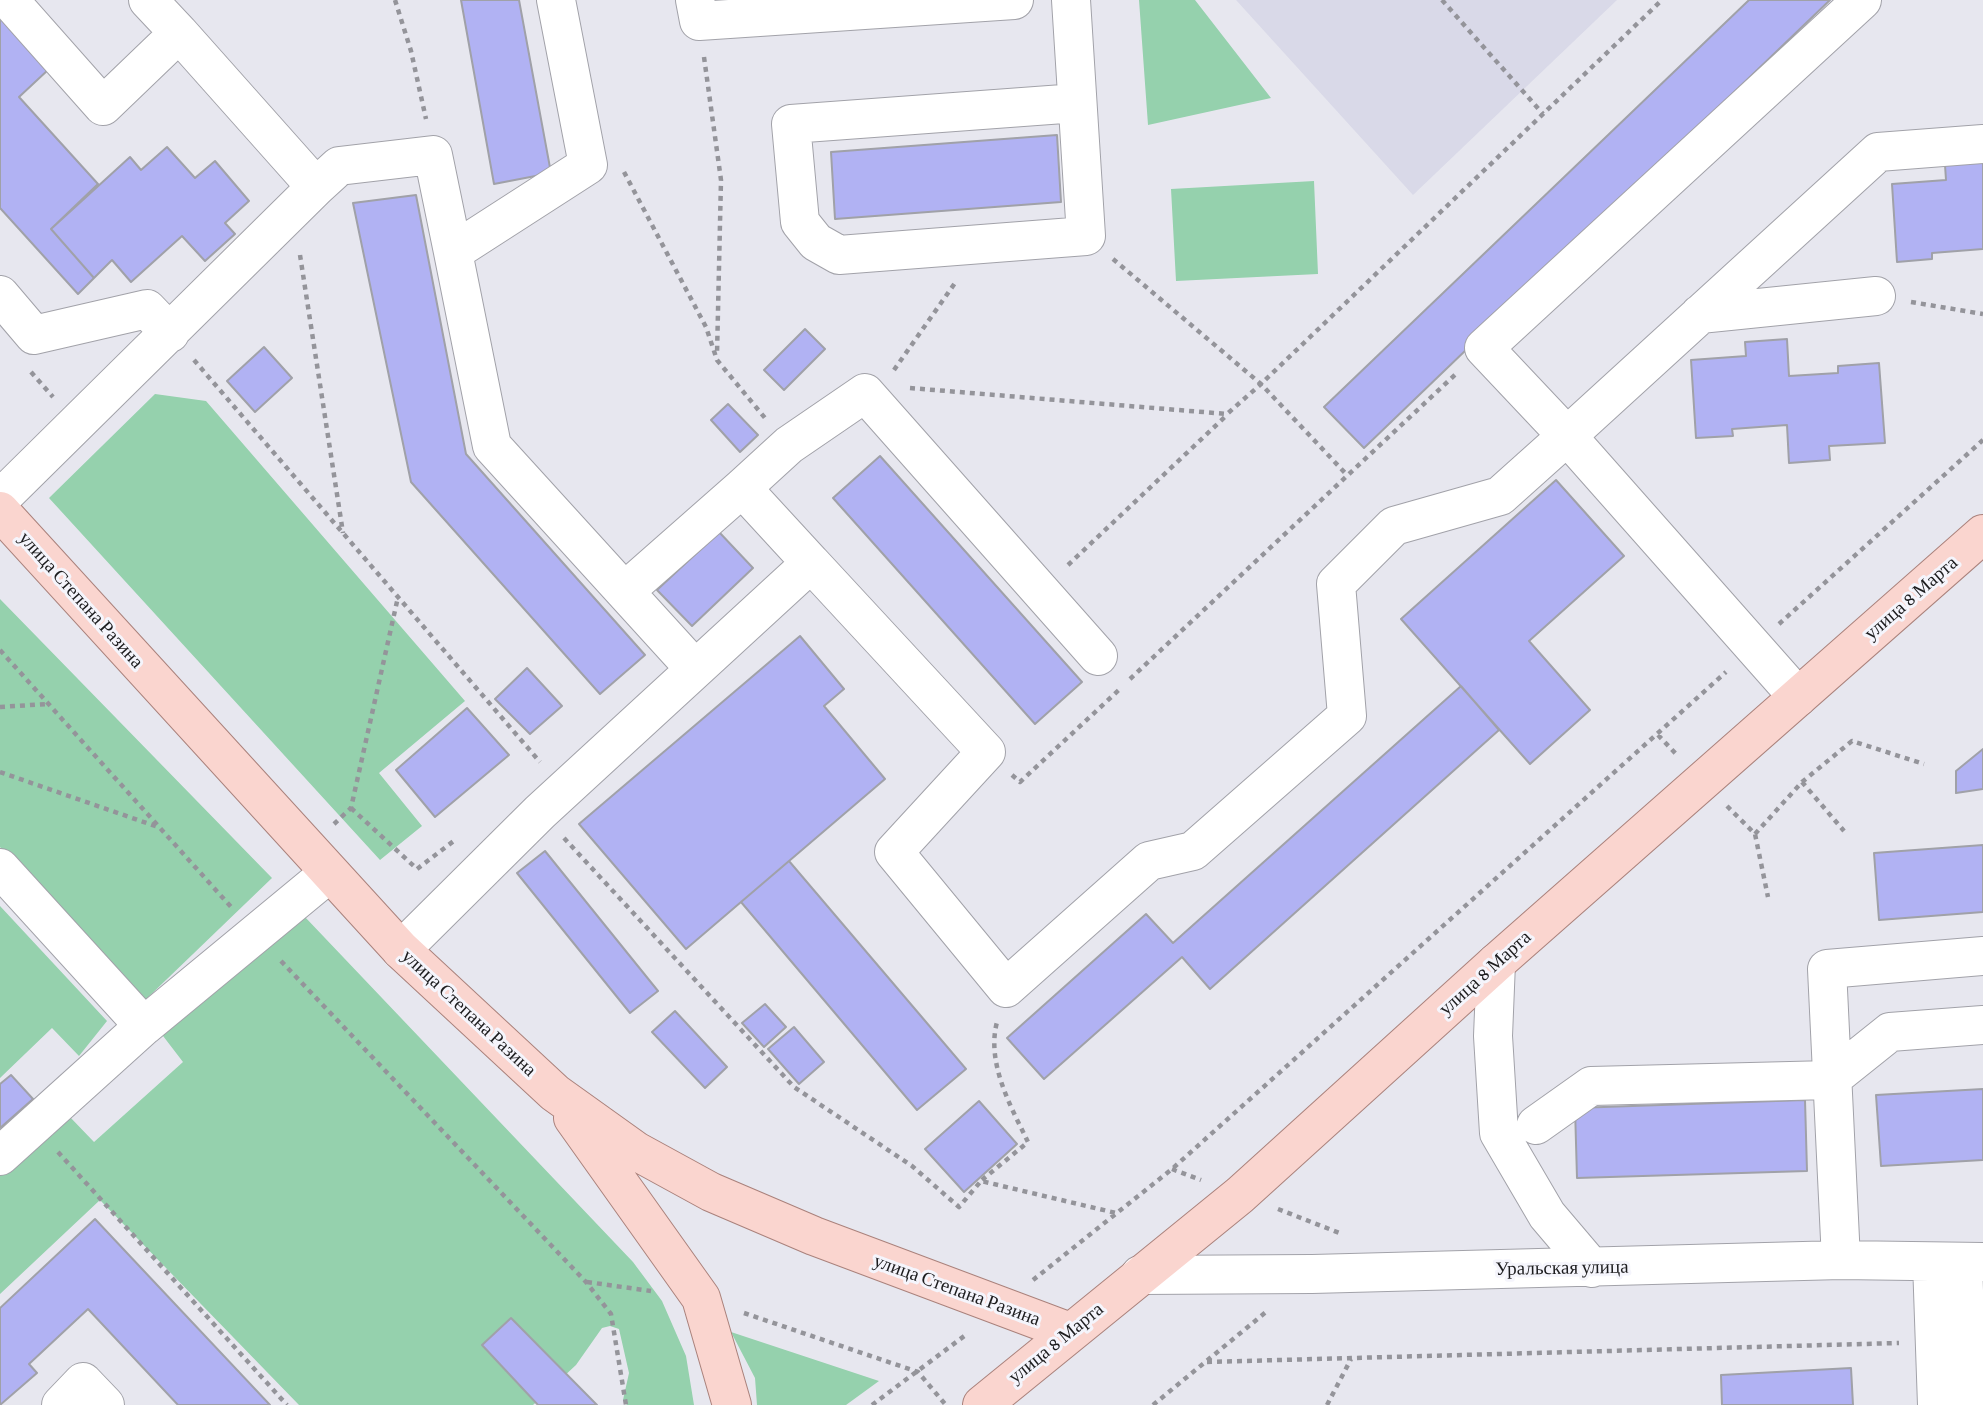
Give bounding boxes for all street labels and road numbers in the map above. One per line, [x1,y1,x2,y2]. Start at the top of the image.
street label: улица Степана Разина [14,527,148,673]
street label: улица 8 Марта [1860,551,1962,645]
street label: улица 8 Марта [1434,926,1536,1020]
street label: улица Степана Разина [397,945,541,1081]
street label: улица Степана Разина [871,1249,1043,1331]
street label: Уральская улица [1495,1255,1629,1281]
street label: улица 8 Марта [1004,1298,1108,1388]

